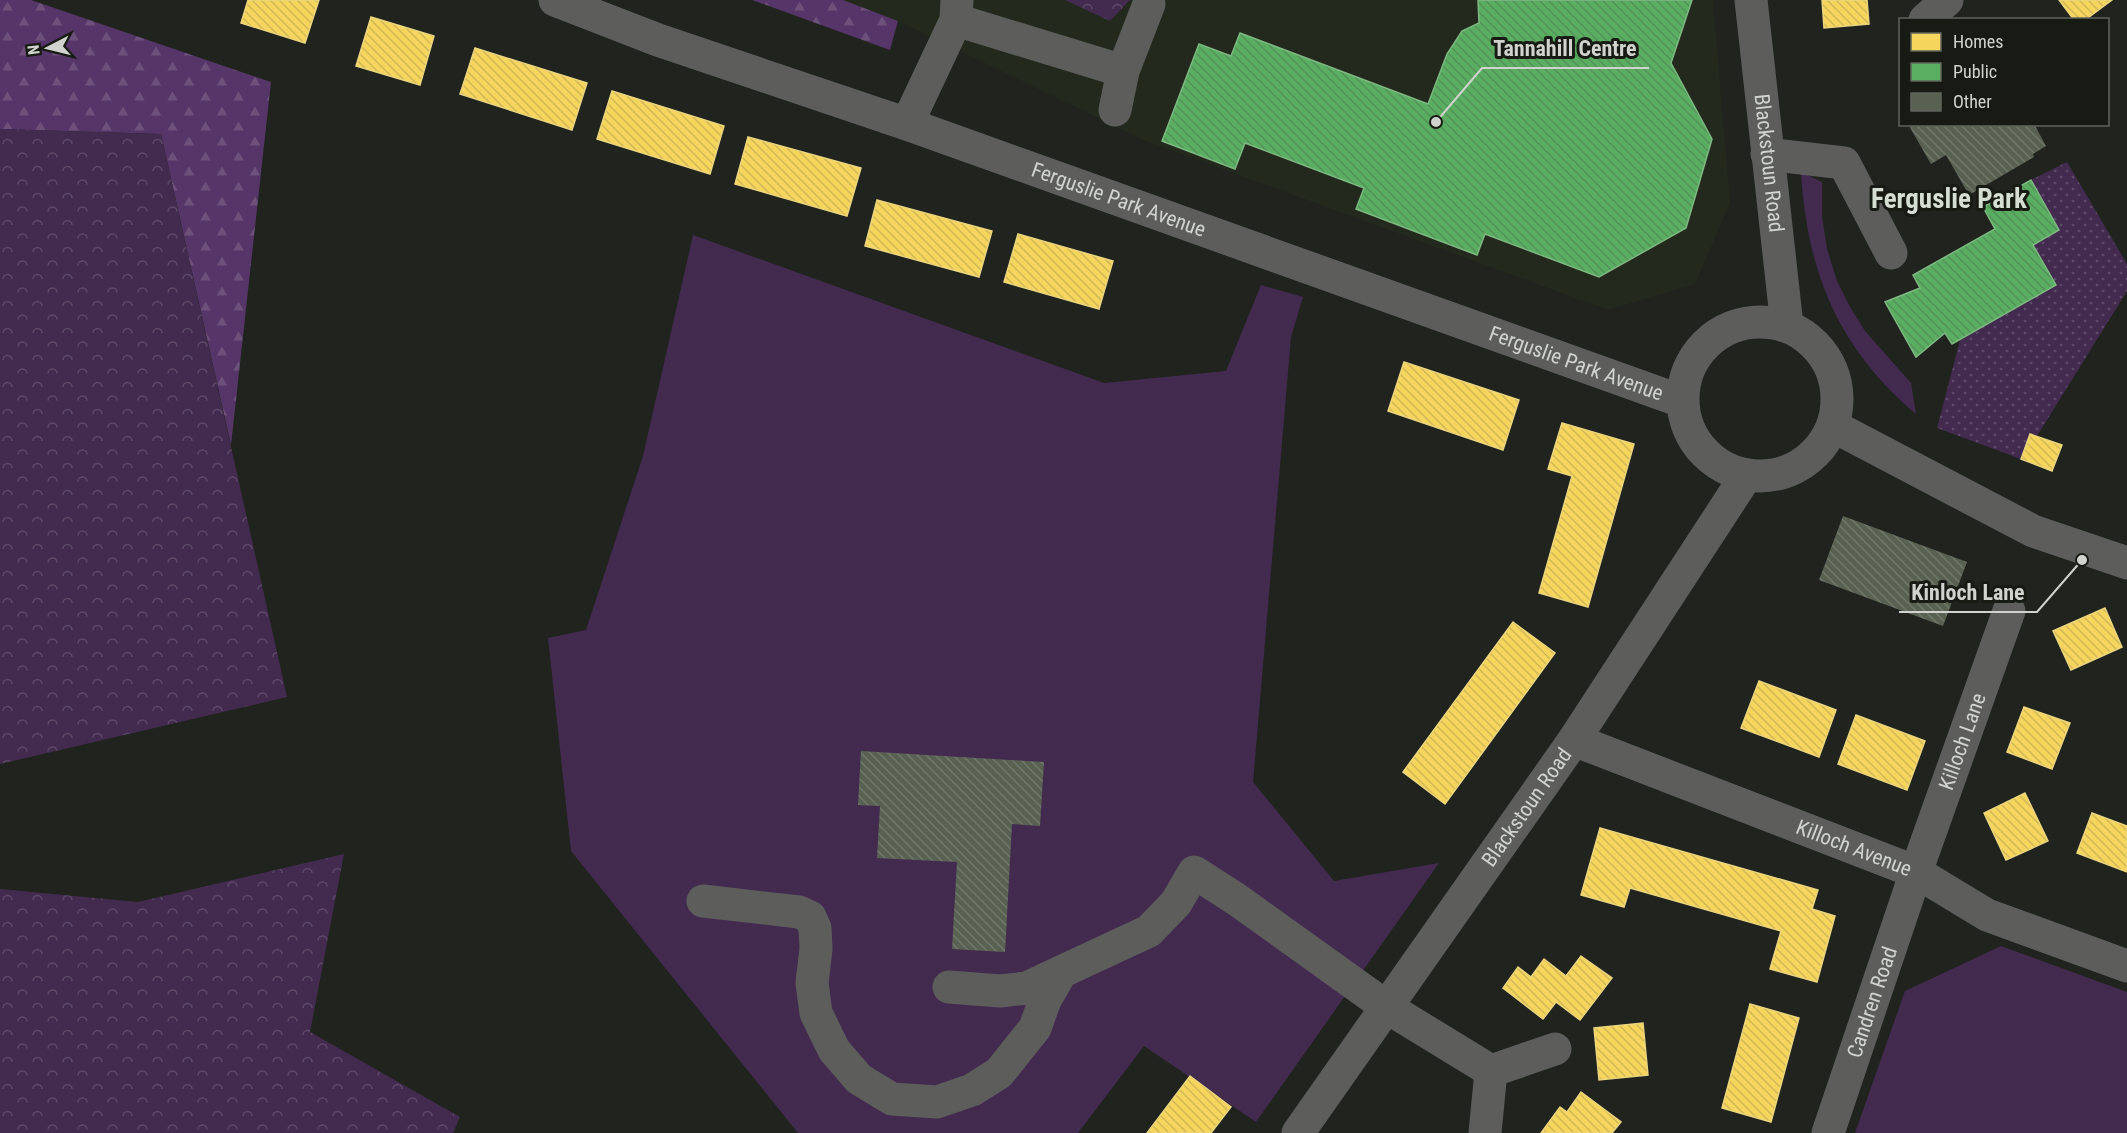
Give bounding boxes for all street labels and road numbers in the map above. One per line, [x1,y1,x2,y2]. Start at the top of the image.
street label: Blackstoun Road [1749,93,1789,233]
street label: Ferguslie Park Avenue [1028,158,1209,242]
street label: Ferguslie Park Avenue [1486,321,1667,406]
street label: Killoch Lane [1934,690,1991,793]
street label: Blackstoun Road [1477,744,1577,871]
street label: Killoch Avenue [1793,815,1915,881]
street label: Candren Road [1842,944,1902,1061]

